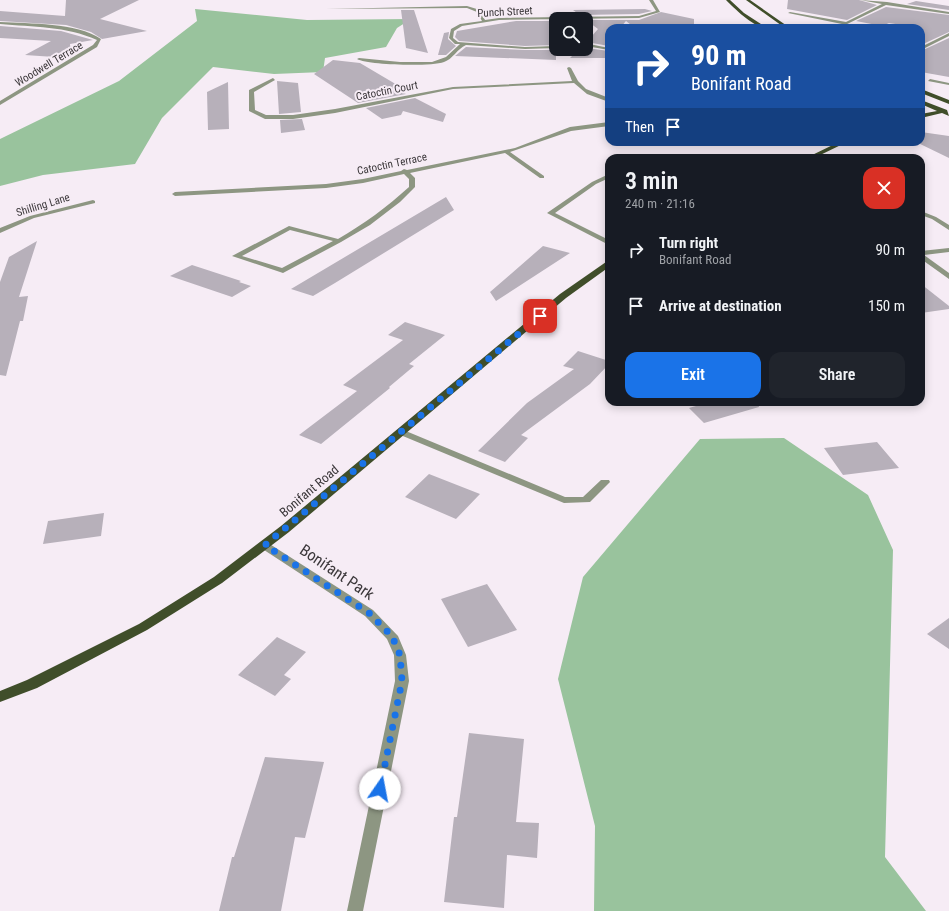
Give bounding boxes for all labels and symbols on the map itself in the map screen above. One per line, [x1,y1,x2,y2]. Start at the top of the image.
street label: Punch Street [477,4,533,20]
street label: Woodwell Terrace [13,39,85,89]
street label: Catoctin Court [355,79,419,103]
street label: Catoctin Terrace [356,150,428,178]
street label: Shilling Lane [15,191,71,219]
pin [523,299,557,333]
street label: Bonifant Road [276,462,342,520]
street label: Bonifant Park [296,540,378,604]
position arrow [359,768,401,810]

